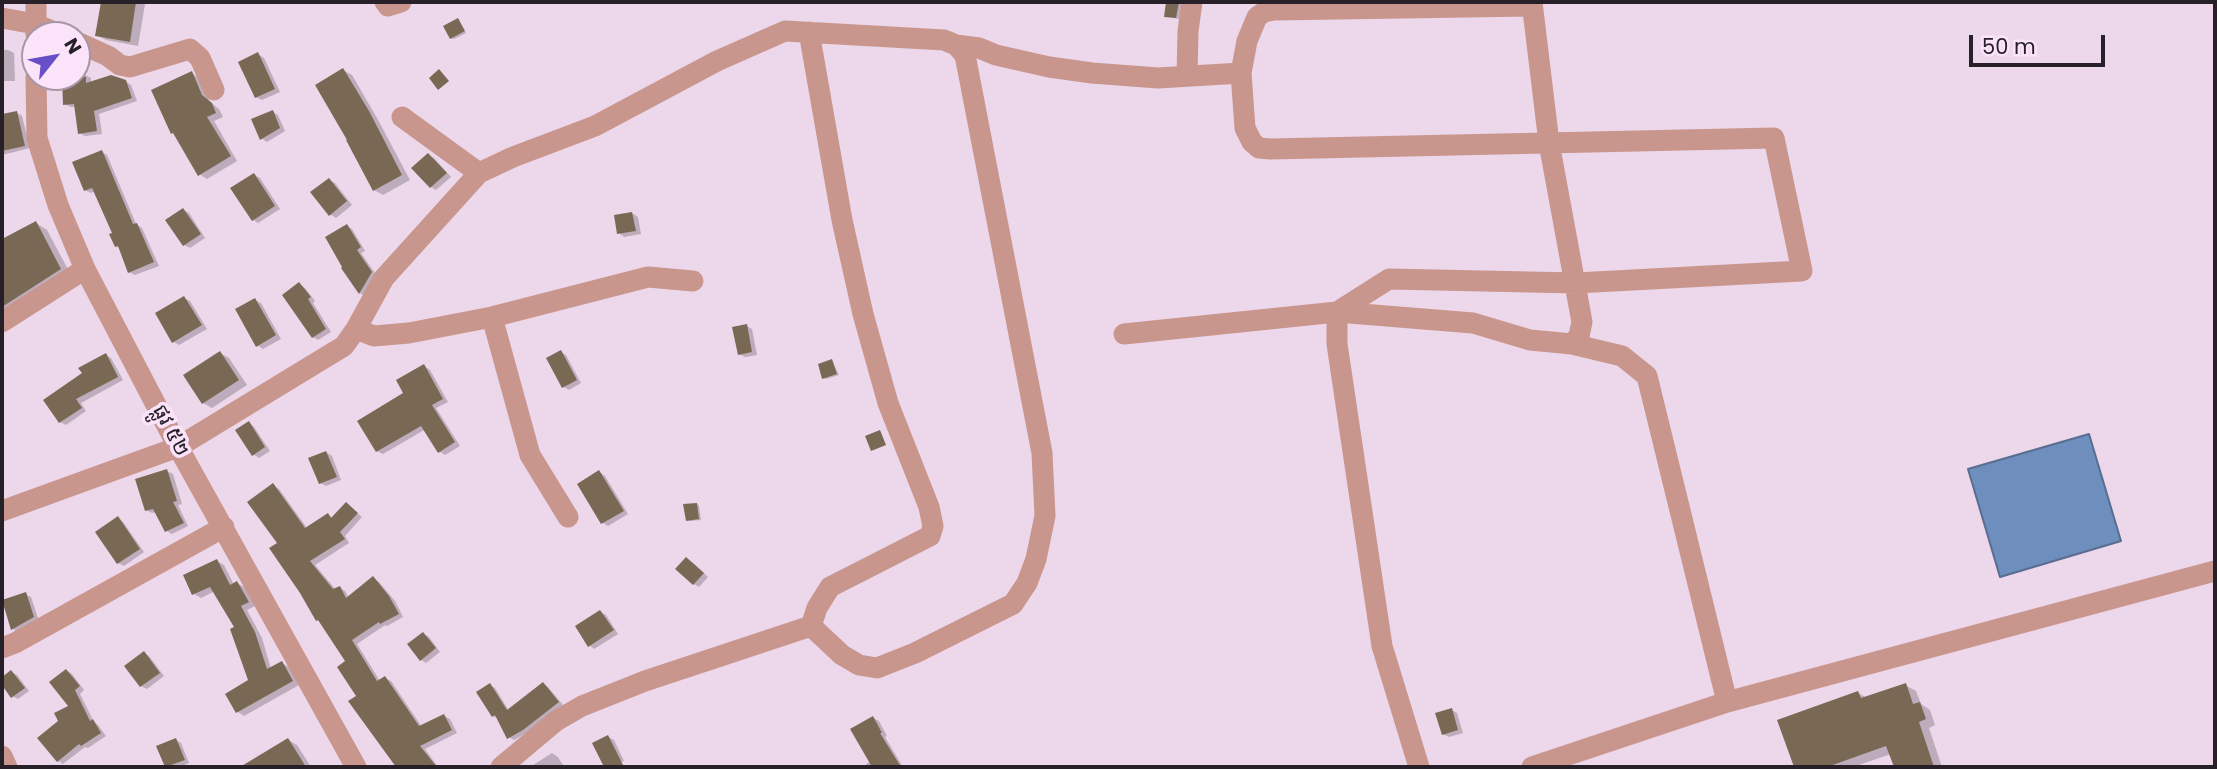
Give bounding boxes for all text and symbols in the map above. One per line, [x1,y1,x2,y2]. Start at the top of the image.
north arrow [21,21,91,91]
scale bar [1972,21,2108,65]
text: 50 m [1982,32,2036,61]
text: N [57,33,88,59]
street label: ផ្លូវ ៥២ [146,401,194,461]

